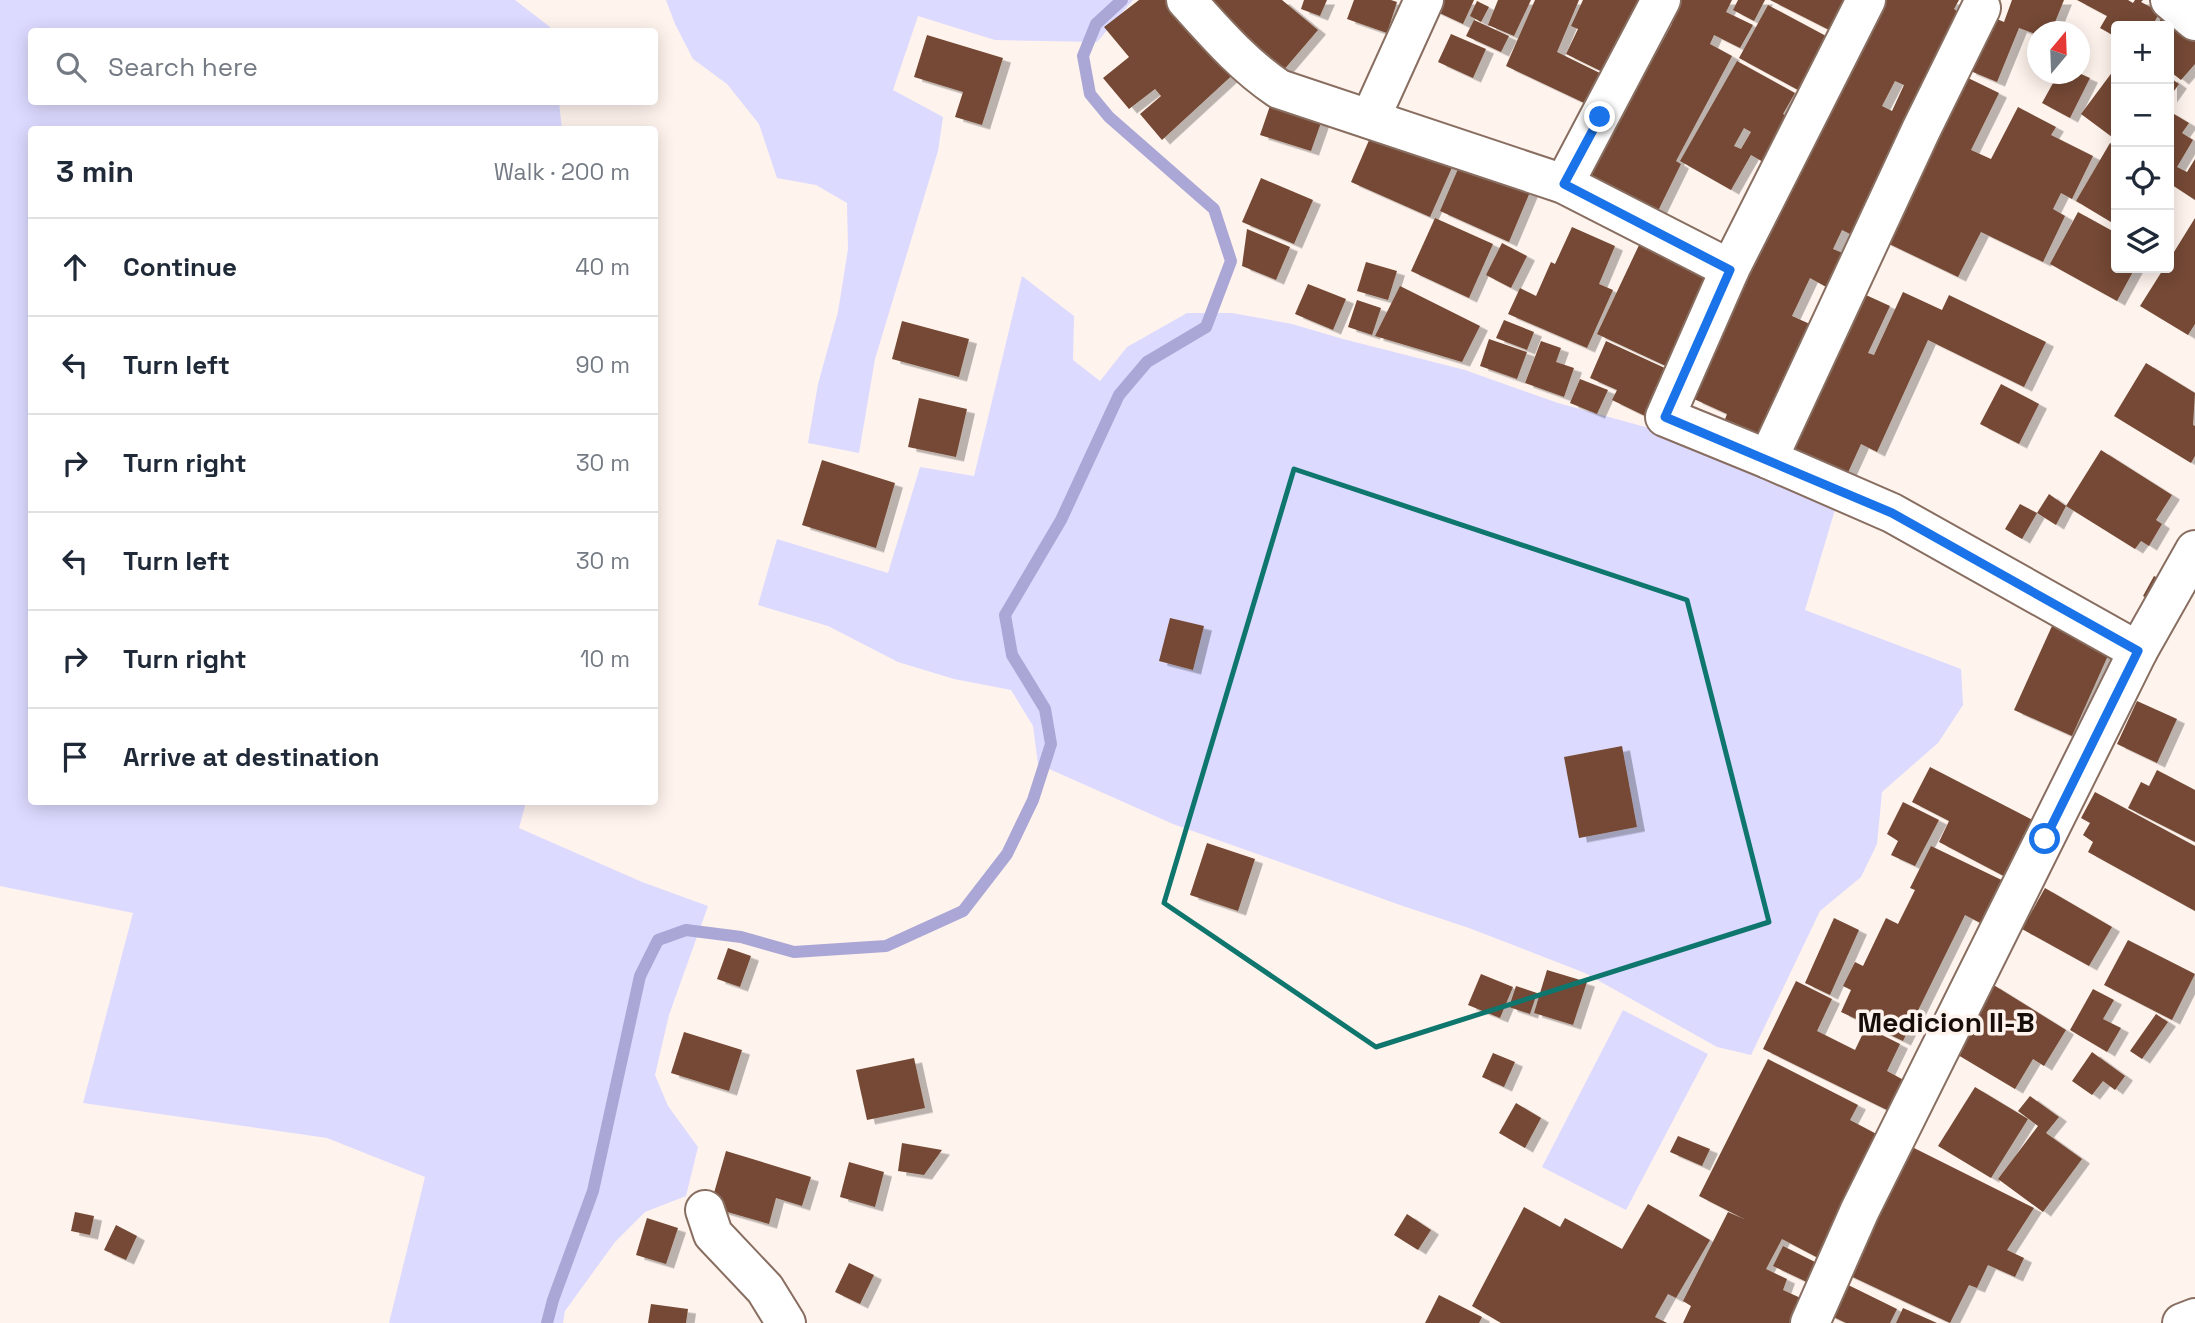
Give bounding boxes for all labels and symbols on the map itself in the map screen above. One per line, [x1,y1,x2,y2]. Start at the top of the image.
north arrow [2027,21,2090,84]
route end [1584,101,1615,132]
route start [2029,823,2060,854]
district label: Medicion II-B [1858,1004,2035,1040]

